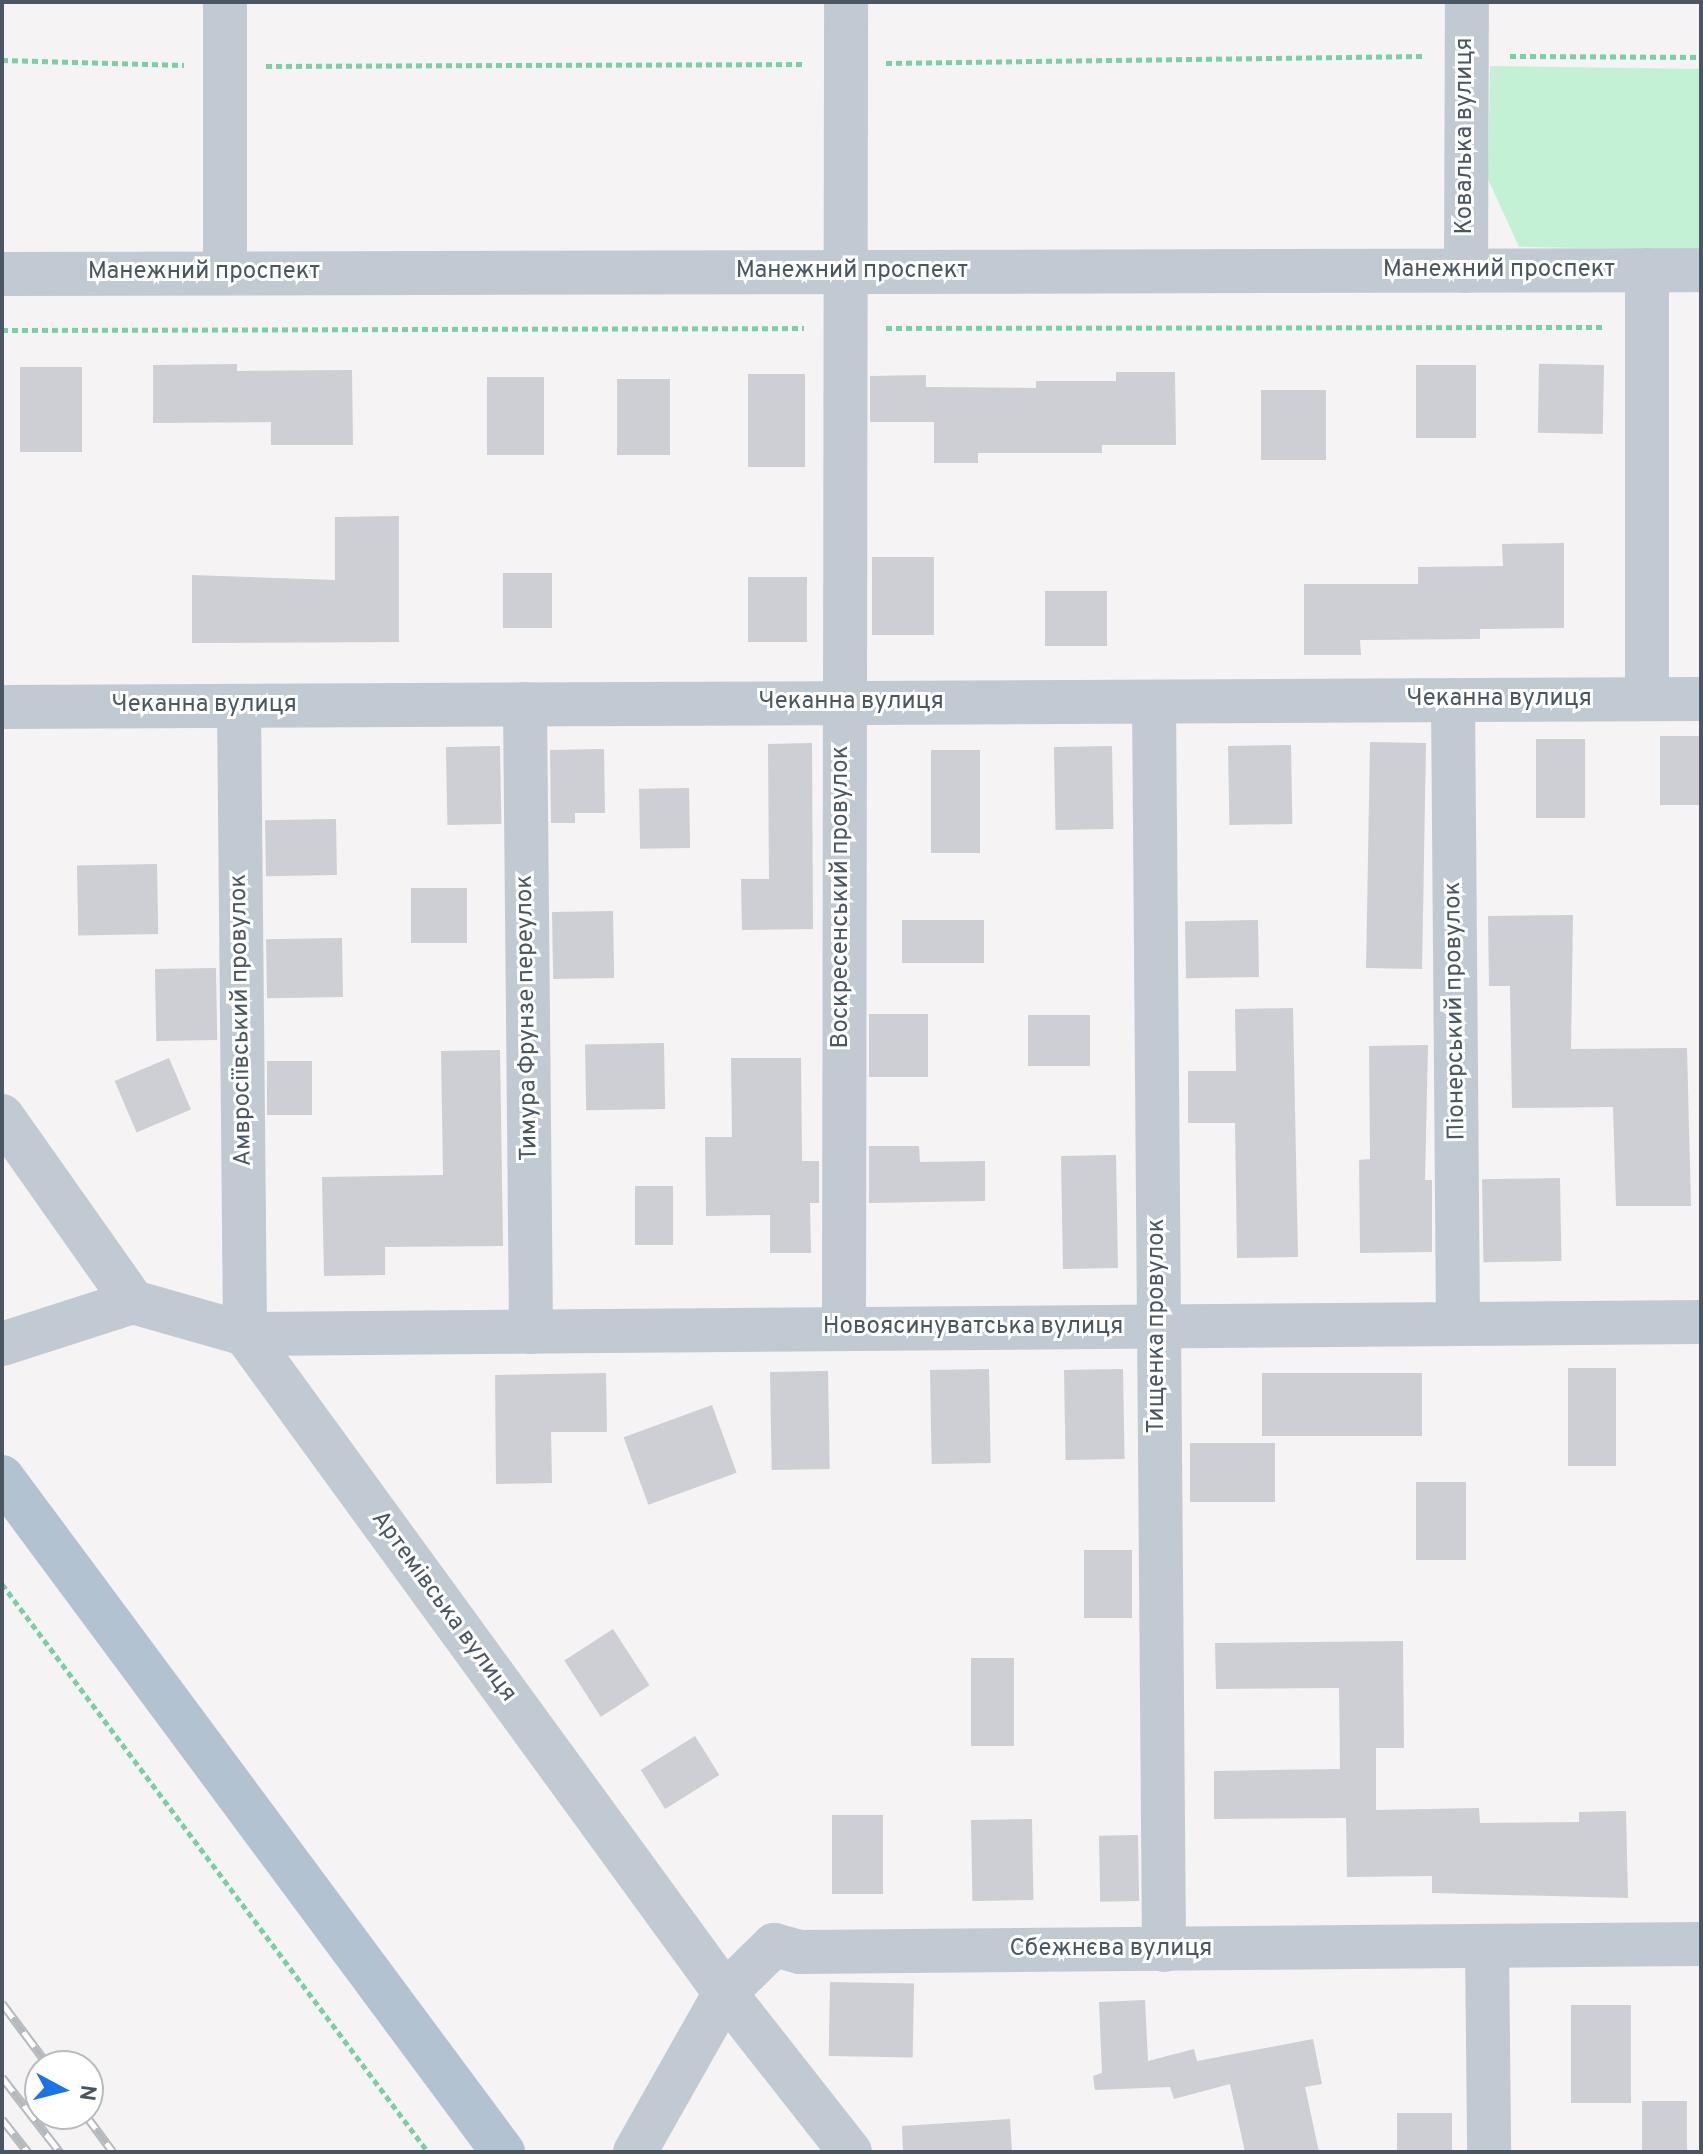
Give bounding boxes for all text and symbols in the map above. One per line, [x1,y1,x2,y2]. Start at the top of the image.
street label: Ковалька вулиця [1452,37,1480,235]
street label: Манежний проспект [1383,257,1615,285]
street label: Манежний проспект [736,258,968,286]
street label: Манежний проспект [88,259,320,287]
street label: Чеканна вулиця [1406,686,1592,714]
street label: Чеканна вулиця [758,689,944,717]
street label: Чеканна вулиця [111,692,297,720]
street label: Воскресенський провулок [828,745,856,1049]
street label: Амвросіївський провулок [225,874,259,1166]
street label: Тимура Фрунзе переулок [511,875,545,1161]
street label: Пiонерський провулок [1439,881,1473,1141]
street label: Тищенка провулок [1144,1219,1172,1433]
street label: Новоясинуватська вулиця [823,1314,1123,1342]
street label: Артемівська вулиця [364,1506,522,1708]
street label: Сбежнєва вулиця [1010,1936,1212,1964]
north arrow [24,2050,104,2130]
text: N [72,2083,101,2102]

